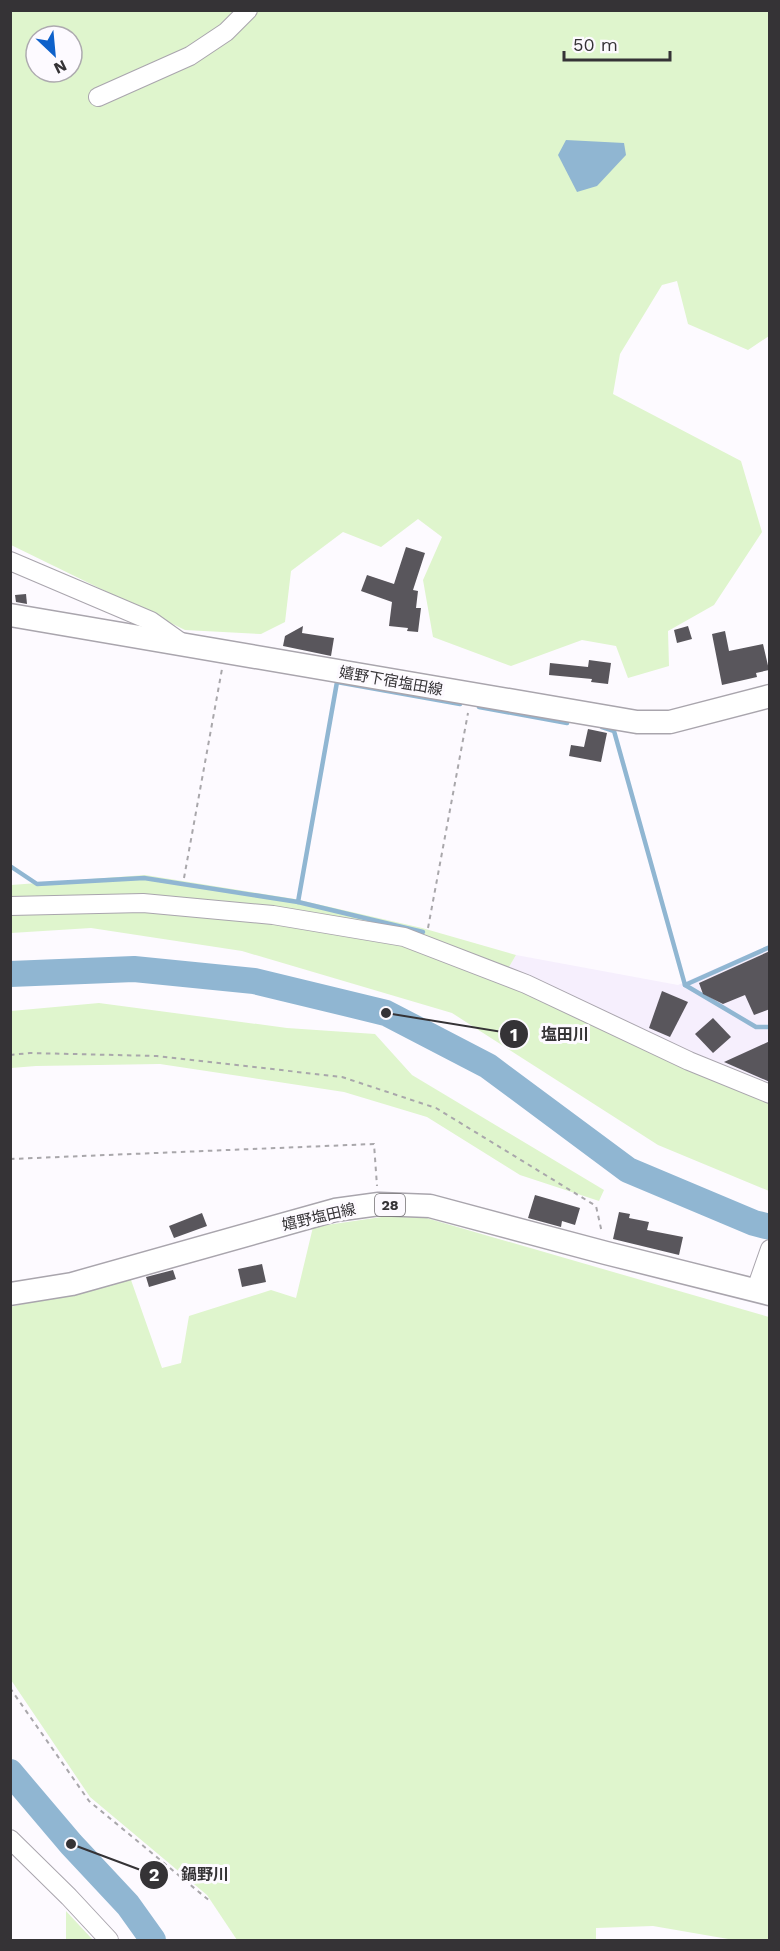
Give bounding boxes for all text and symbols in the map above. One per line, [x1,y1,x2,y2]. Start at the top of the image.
north arrow [24,24,84,84]
scale bar [564,24,670,62]
text: 50 m [573,34,618,55]
text: N [51,56,70,78]
street label: 嬉野下宿塩田線 [338,663,444,699]
callout: 塩田川 [499,1017,601,1051]
text: 1 [510,1024,518,1045]
text: 塩田川 [541,1025,589,1044]
road number: 28 [375,1194,405,1216]
street label: 嬉野塩田線 [280,1200,358,1234]
callout: 鍋野川 [139,1858,241,1892]
text: 2 [149,1864,159,1885]
text: 鍋野川 [181,1865,229,1884]

